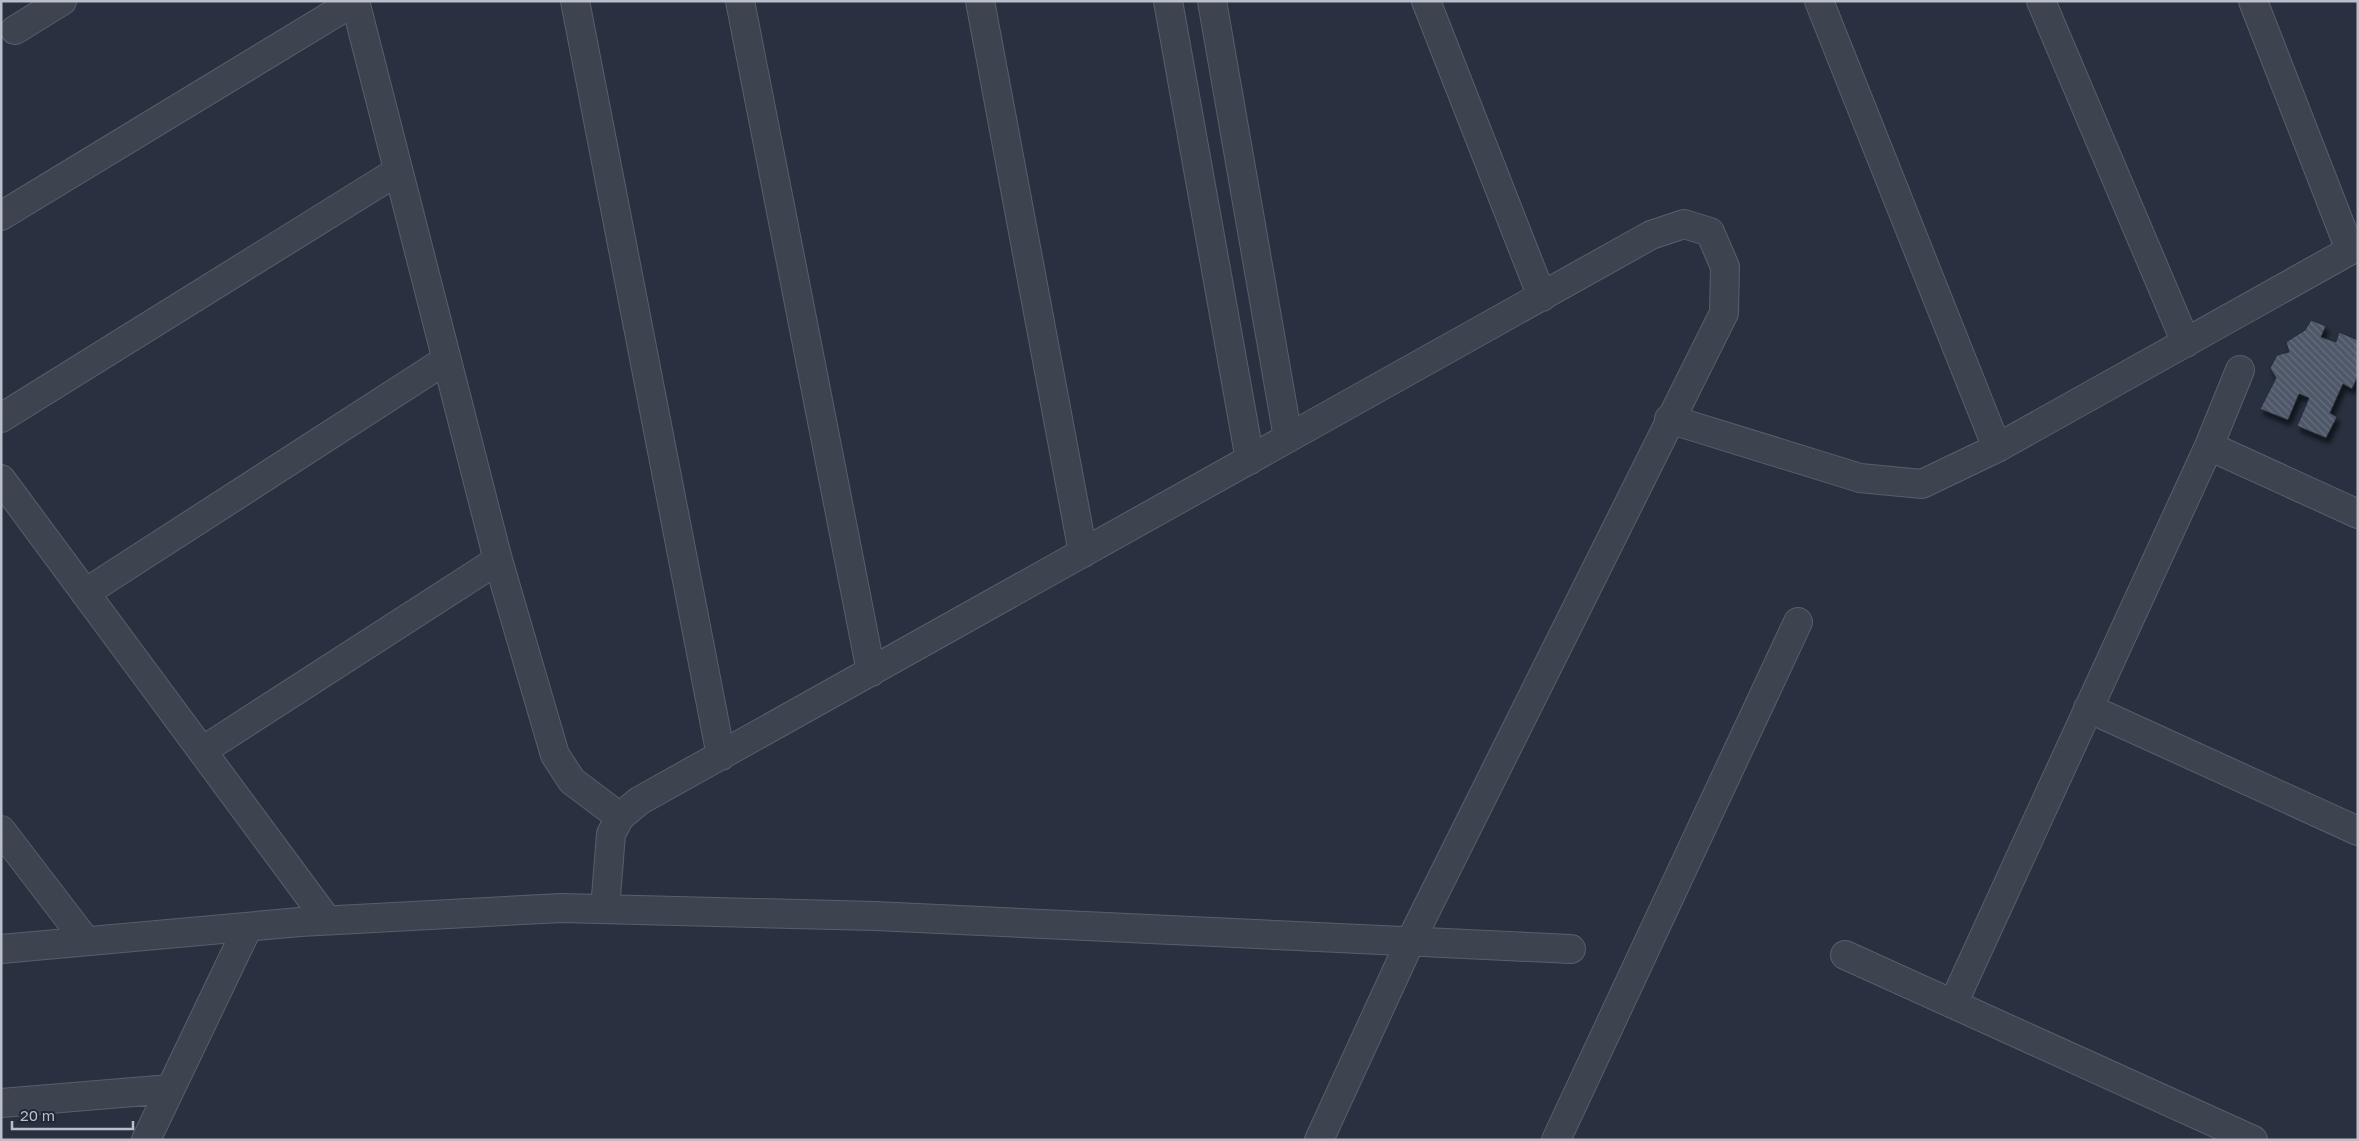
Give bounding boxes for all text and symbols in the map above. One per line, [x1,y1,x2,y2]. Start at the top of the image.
scale bar [12,1098,134,1130]
text: 20 m [20,1106,55,1124]

